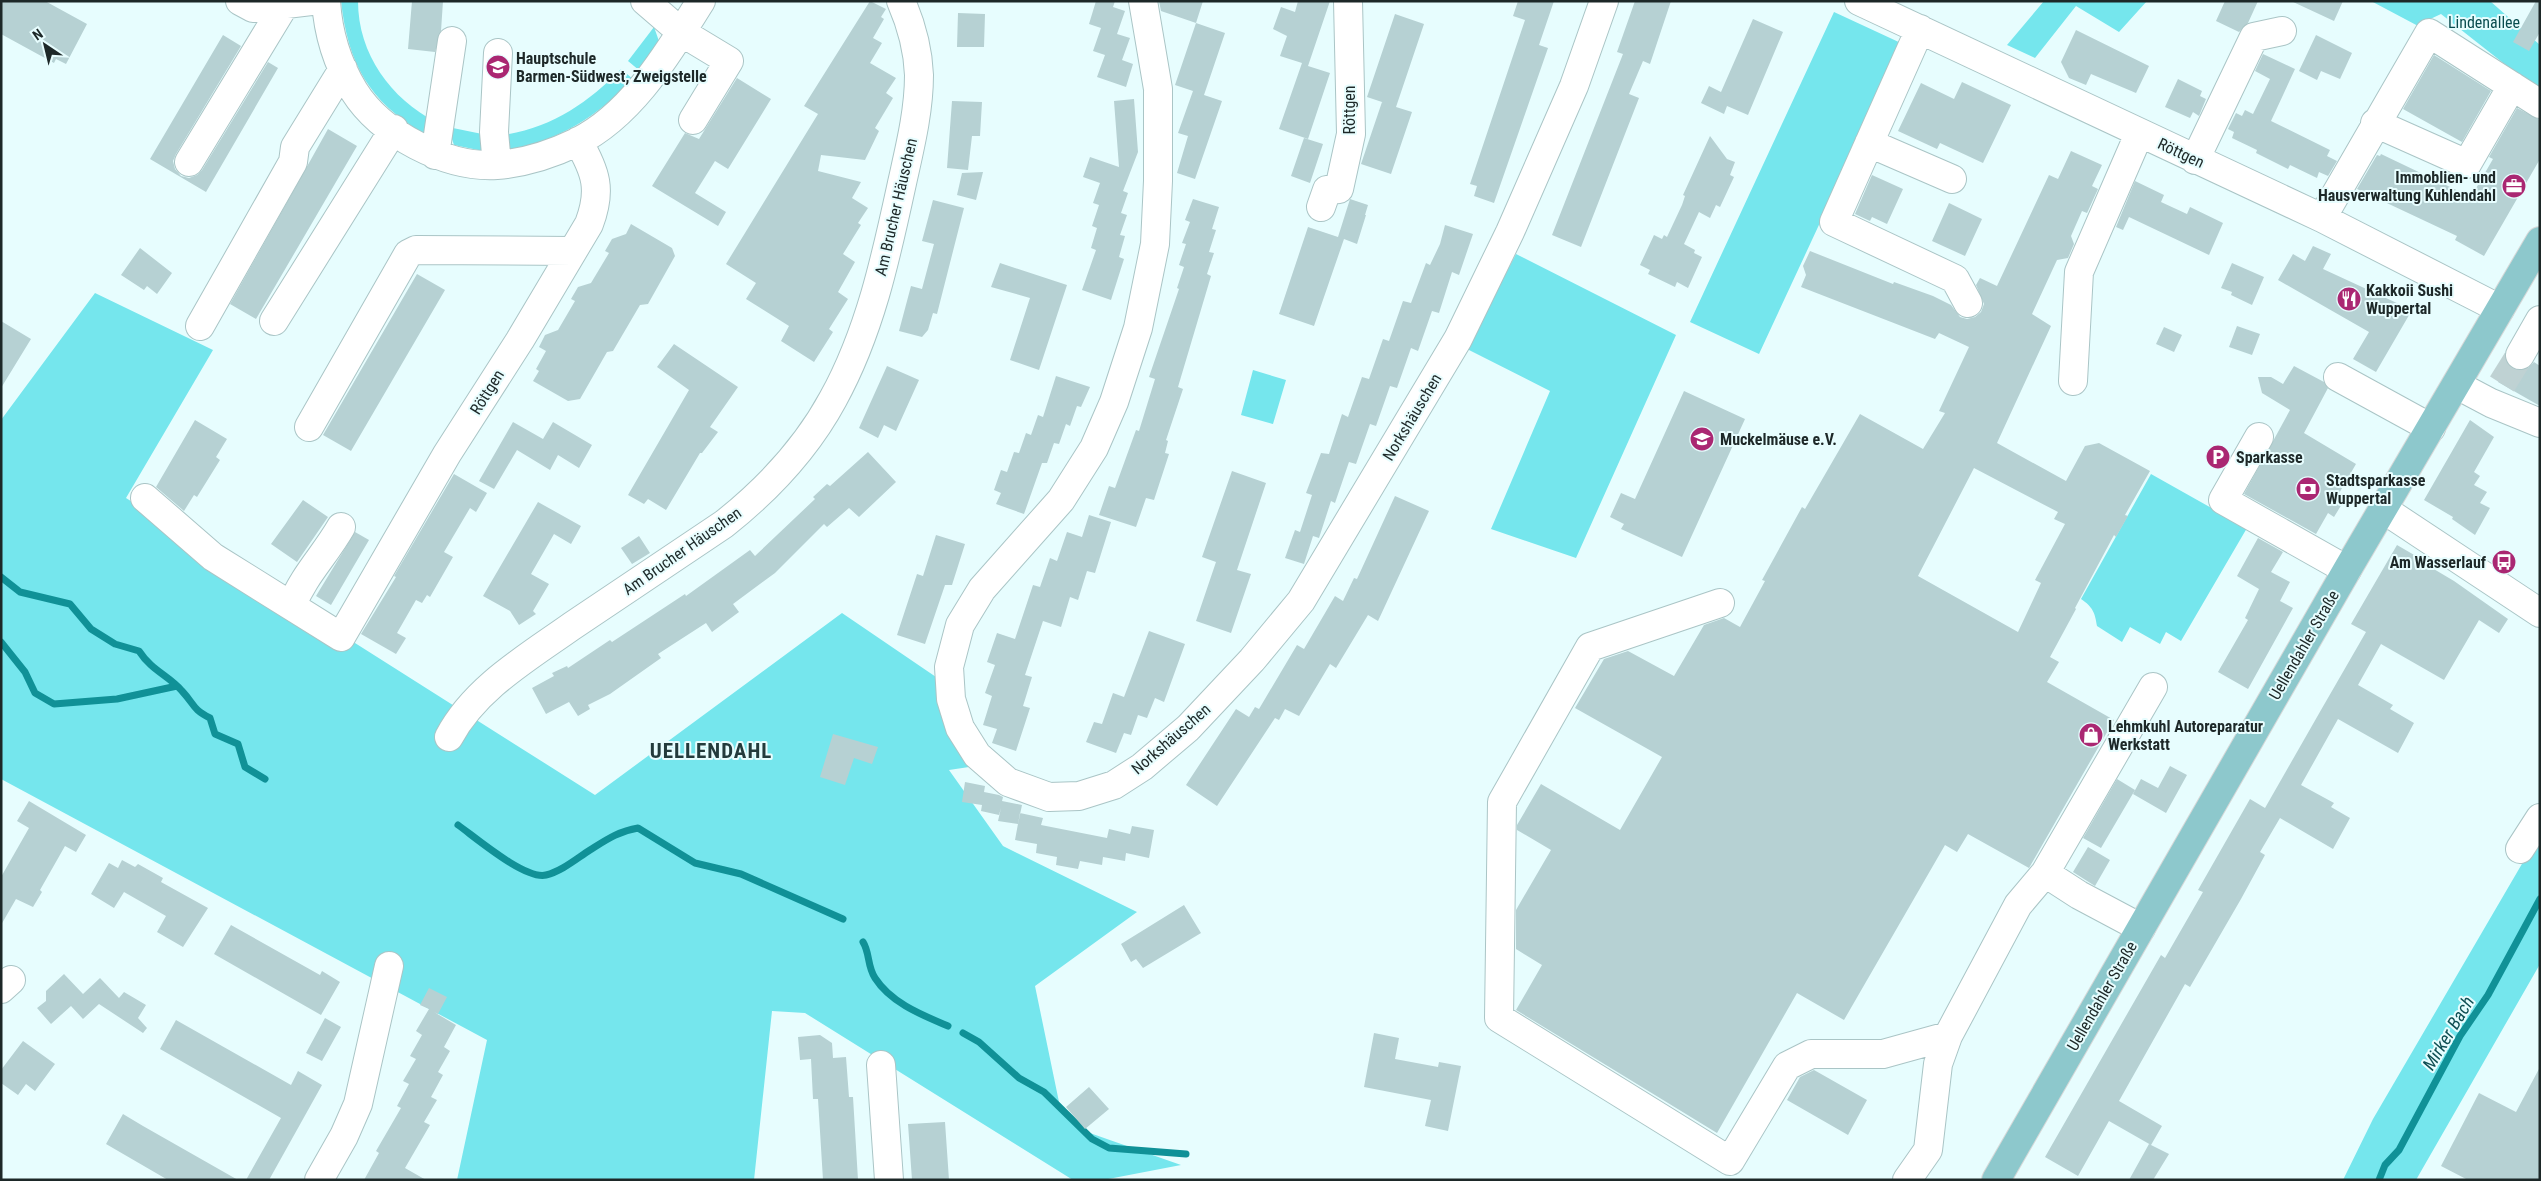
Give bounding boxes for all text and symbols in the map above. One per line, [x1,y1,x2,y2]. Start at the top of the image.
park label: Lindenallee [2448,13,2520,32]
north arrow [20,20,70,70]
text: N [29,25,46,43]
place label: Hauptschule Barmen-Südwest, Zweigstelle [516,49,707,86]
school or university icon: Hauptschule Barmen-Südwest, Zweigstelle [485,54,511,80]
street label: Röttgen [1340,85,1359,135]
street label: Röttgen [2155,134,2207,172]
street label: Am Brucher Häuschen [871,136,921,278]
place label: Immoblien- und Hausverwaltung Kuhlendahl [2318,168,2496,205]
office icon: Immoblien- und Hausverwaltung Kuhlendahl [2501,173,2527,199]
place label: Kakkoii Sushi Wuppertal [2366,281,2453,318]
restaurant icon: Kakkoii Sushi Wuppertal [2336,286,2362,312]
street label: Röttgen [466,366,508,418]
street label: Norkshäuschen [1379,370,1445,464]
school or university icon: Muckelmäuse e.V. [1689,426,1715,452]
place label: Muckelmäuse e.V. [1720,430,1837,449]
parking icon: Sparkasse [2205,444,2231,470]
place label: Sparkasse [2236,448,2303,467]
place label: Stadtsparkasse Wuppertal [2326,471,2426,508]
bank icon: Stadtsparkasse Wuppertal [2295,476,2321,502]
street label: Am Brucher Häuschen [619,503,745,599]
bus stop icon: Am Wasserlauf [2491,549,2517,575]
place label: Am Wasserlauf [2390,553,2487,572]
street label: Uellendahler Straße [2265,587,2343,703]
street label: Norkshäuschen [1128,700,1214,778]
place label: Lehmkuhl Autoreparatur Werkstatt [2108,717,2263,754]
shop icon: Lehmkuhl Autoreparatur Werkstatt [2078,722,2104,748]
district label: UELLENDAHL [650,739,772,763]
street label: Uellendahler Straße [2063,938,2141,1054]
water label: Mirker Bach [2418,992,2478,1074]

